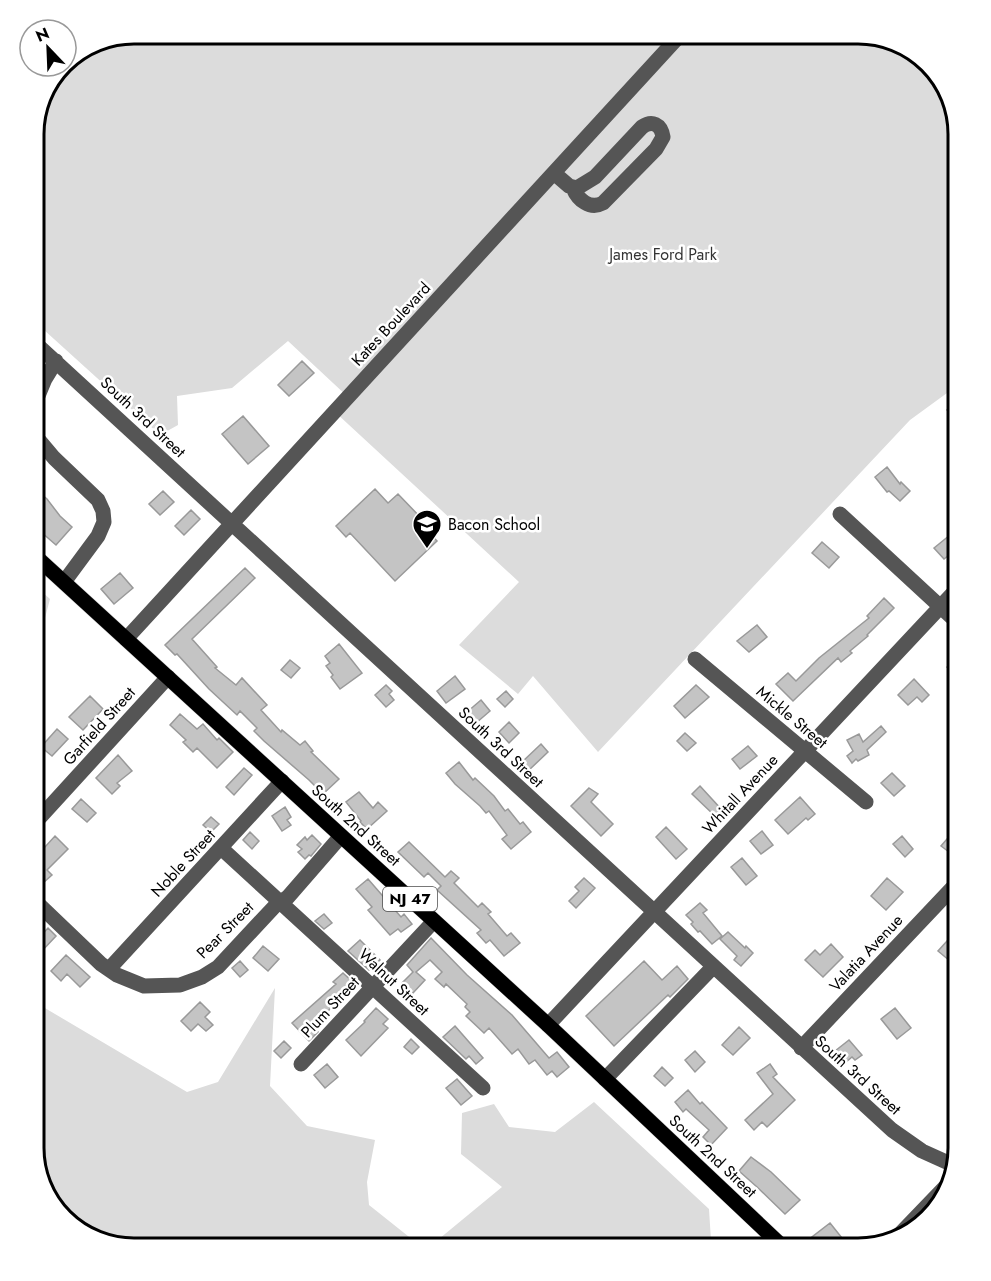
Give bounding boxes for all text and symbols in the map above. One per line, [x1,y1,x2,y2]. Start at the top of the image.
north arrow [18,18,78,78]
text: N [32,22,53,48]
park label: James Ford Park [607,243,718,266]
street label: Kates Boulevard [346,277,436,371]
street label: South 3rd Street [95,371,191,463]
school or university icon: Bacon School [411,508,443,550]
place label: Bacon School [448,513,540,536]
street label: Mickle Street [751,680,833,754]
street label: Garfield Street [58,682,141,770]
street label: South 3rd Street [453,701,549,793]
street label: Whitall Avenue [697,749,783,839]
street label: South 2nd Street [306,779,406,871]
street label: Noble Street [146,824,221,902]
road number: NJ 47 [383,887,437,911]
street label: Pear Street [191,896,259,964]
street label: Valatia Avenue [824,909,908,997]
street label: Walnut Street [354,943,435,1021]
street label: Plum Street [296,971,365,1043]
street label: South 3rd Street [810,1030,906,1120]
street label: South 2nd Street [664,1109,762,1203]

